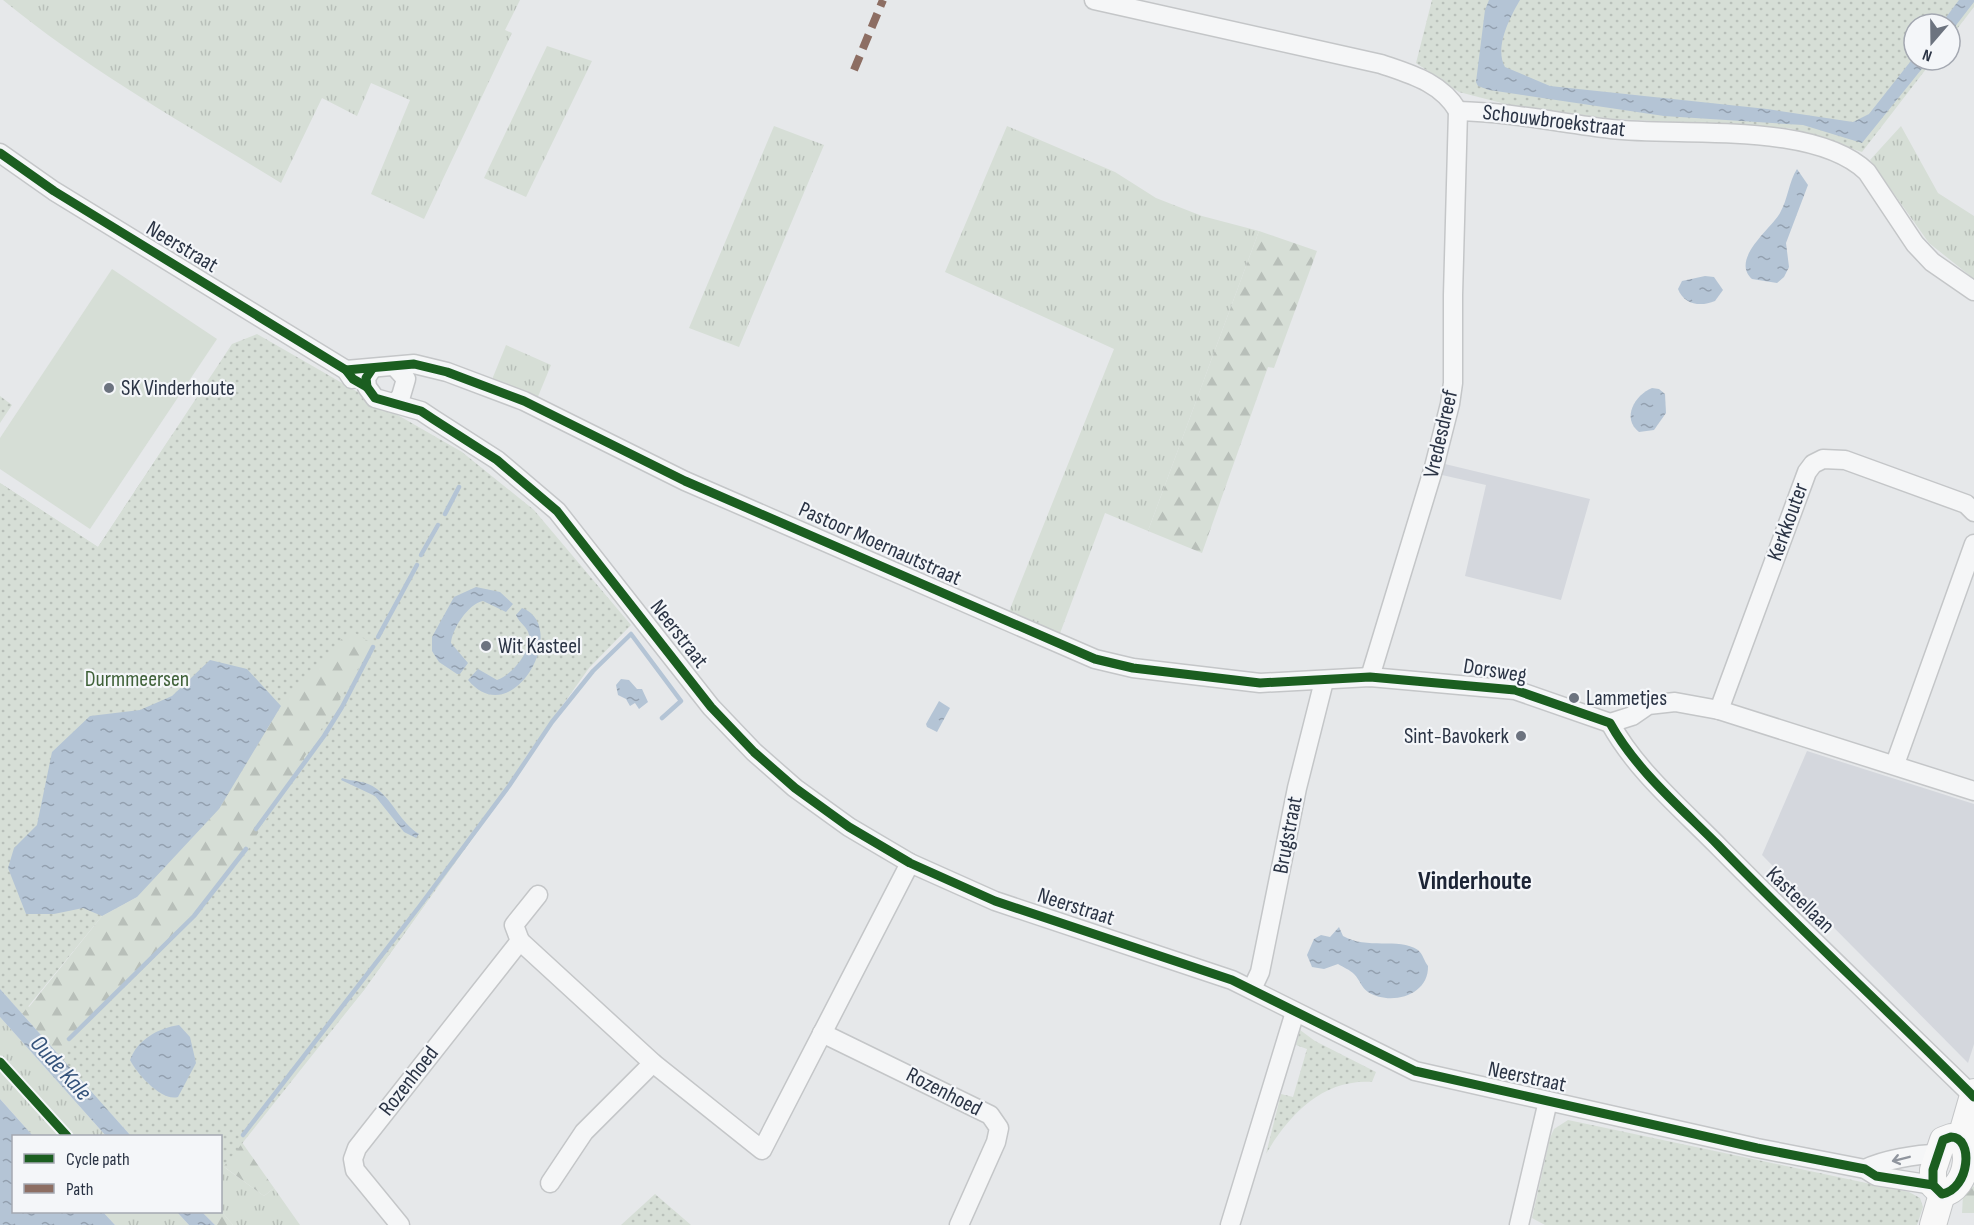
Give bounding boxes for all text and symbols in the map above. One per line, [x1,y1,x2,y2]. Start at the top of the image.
north arrow [1902,12,1962,72]
text: N [1920,44,1935,65]
street label: Schouwbroekstraat [1481,99,1627,143]
street label: Neerstraat [141,215,223,279]
place label: SK Vinderhoute [121,375,235,402]
marker: SK Vinderhoute [102,381,116,395]
street label: Vredesdreef [1418,387,1464,481]
street label: Kerkkouter [1761,479,1815,565]
street label: Pastoor Moernautstraat [794,496,966,592]
street label: Neerstraat [644,595,714,674]
place label: Wit Kasteel [498,633,581,660]
marker: Wit Kasteel [479,639,493,653]
street label: Dorsweg [1461,653,1529,689]
park label: Durmmeersen [85,666,189,693]
place label: Lammetjes [1586,685,1667,712]
marker: Lammetjes [1567,691,1581,705]
place label: Sint-Bavokerk [1404,723,1510,750]
marker: Sint-Bavokerk [1514,729,1528,743]
street label: Brugstraat [1267,794,1309,876]
street label: Kasteellaan [1760,861,1840,939]
district label: Vinderhoute [1418,866,1532,897]
street label: Neerstraat [1034,882,1118,932]
water label: Oude Kale [24,1029,98,1107]
street label: Rozenhoed [373,1041,445,1121]
street label: Neerstraat [1485,1056,1569,1098]
street label: Rozenhoed [902,1062,986,1122]
legend [12,1135,222,1213]
text: Cycle path [66,1149,130,1170]
one-way arrow [1892,1154,1911,1166]
text: Path [66,1179,94,1200]

